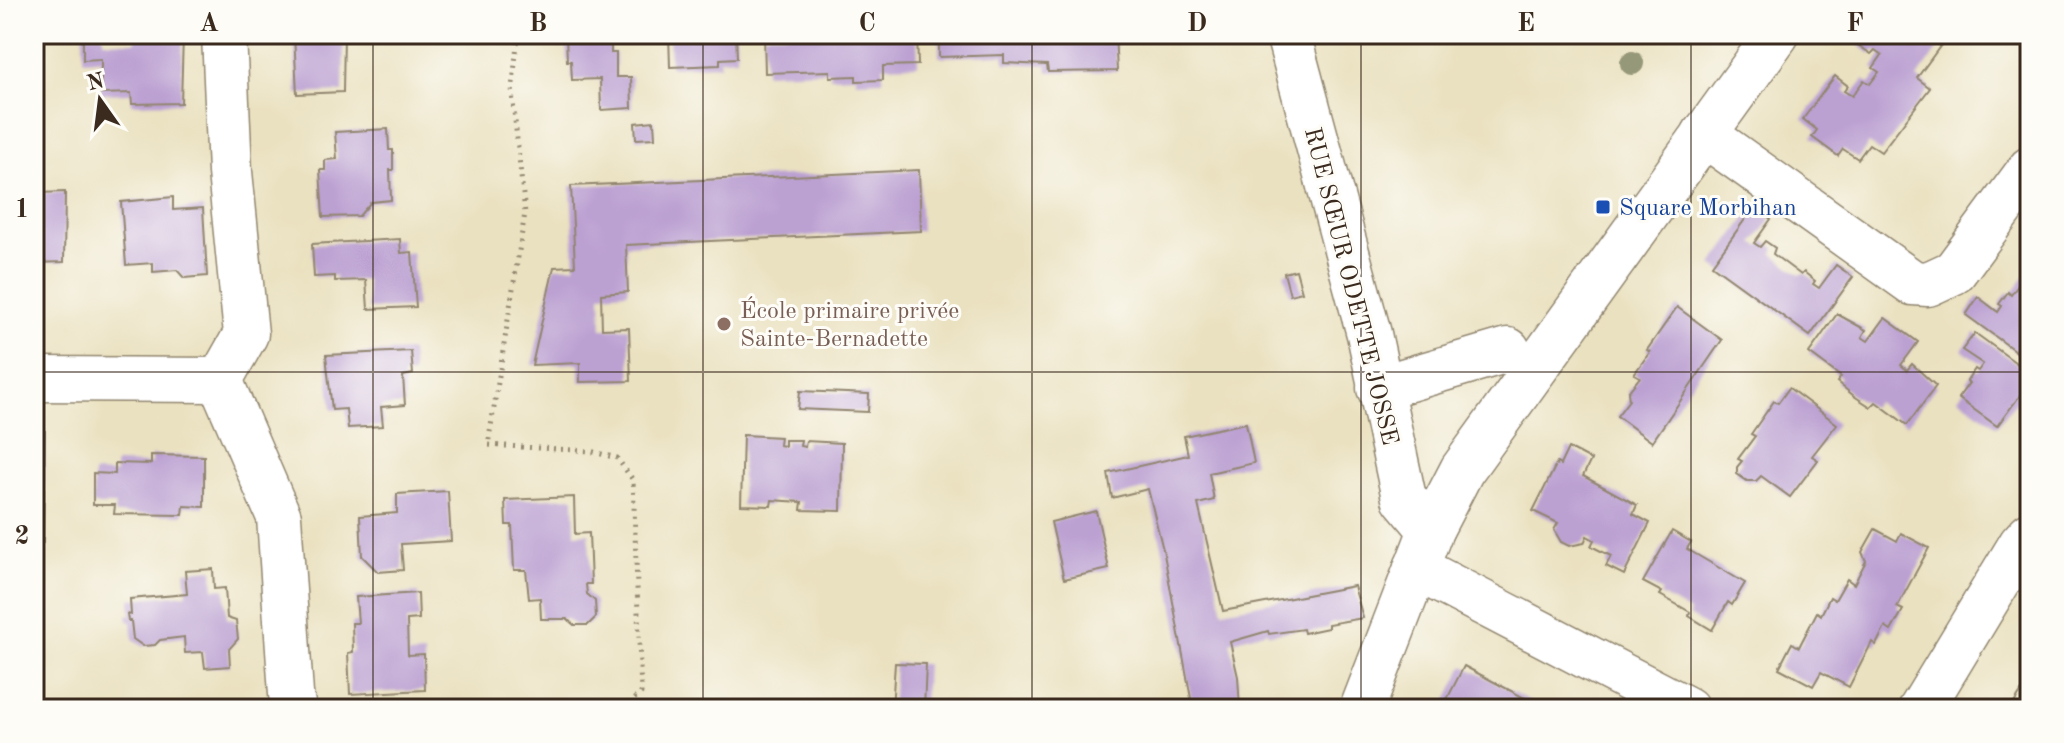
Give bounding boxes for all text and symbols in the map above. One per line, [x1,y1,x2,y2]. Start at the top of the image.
text: A [199,11,219,37]
text: B [529,11,547,37]
text: C [858,11,876,37]
text: D [1187,11,1207,37]
text: E [1517,11,1535,37]
text: F [1846,11,1864,37]
north arrow [60,60,140,140]
text: N [85,70,107,95]
street label: RUE SŒUR ODETTE JOSSE [1299,125,1401,448]
text: 1 [14,197,30,223]
place label: Square Morbihan [1619,197,1797,221]
marker: Square Morbihan [1594,198,1612,216]
place label: École primaire privée Sainte-Bernadette [740,296,959,352]
marker: École primaire privée Sainte-Bernadette [715,315,733,333]
text: 2 [14,524,30,550]

